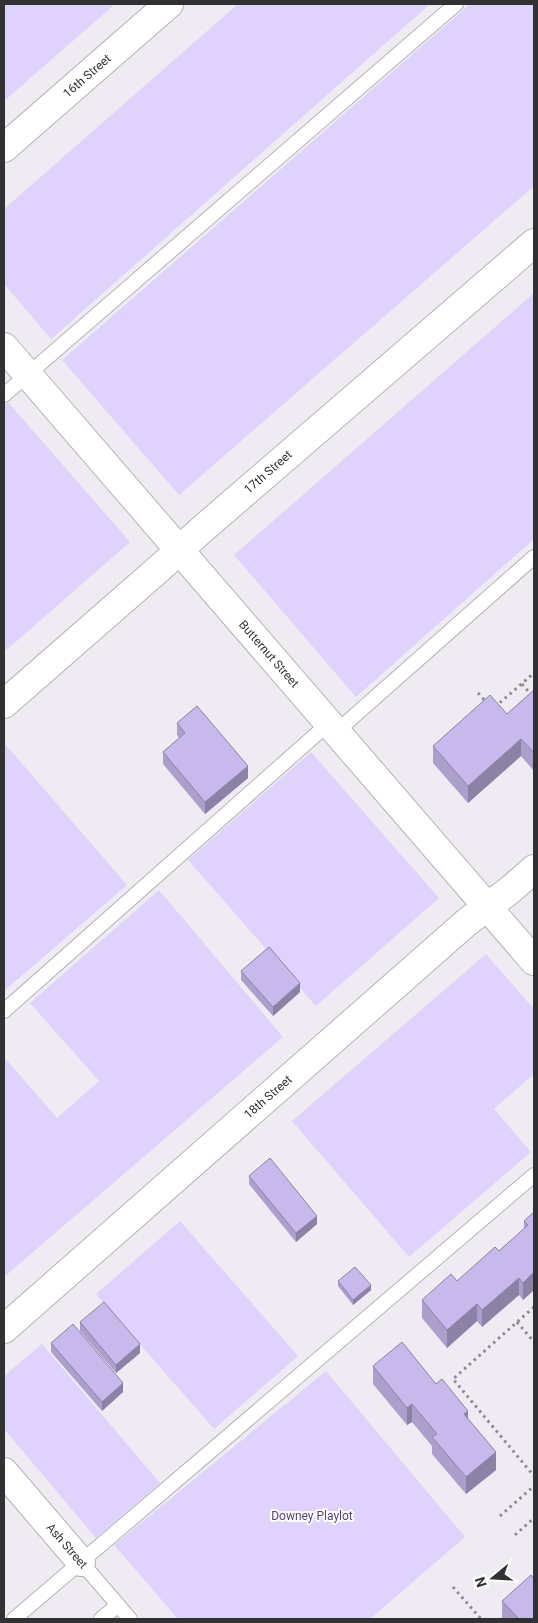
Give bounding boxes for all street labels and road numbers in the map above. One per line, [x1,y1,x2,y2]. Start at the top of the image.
street label: 16th Street [60,51,114,101]
street label: 17th Street [241,447,295,497]
street label: Butternut Street [236,618,302,690]
street label: 18th Street [241,1072,295,1122]
street label: Ash Street [44,1521,90,1572]

